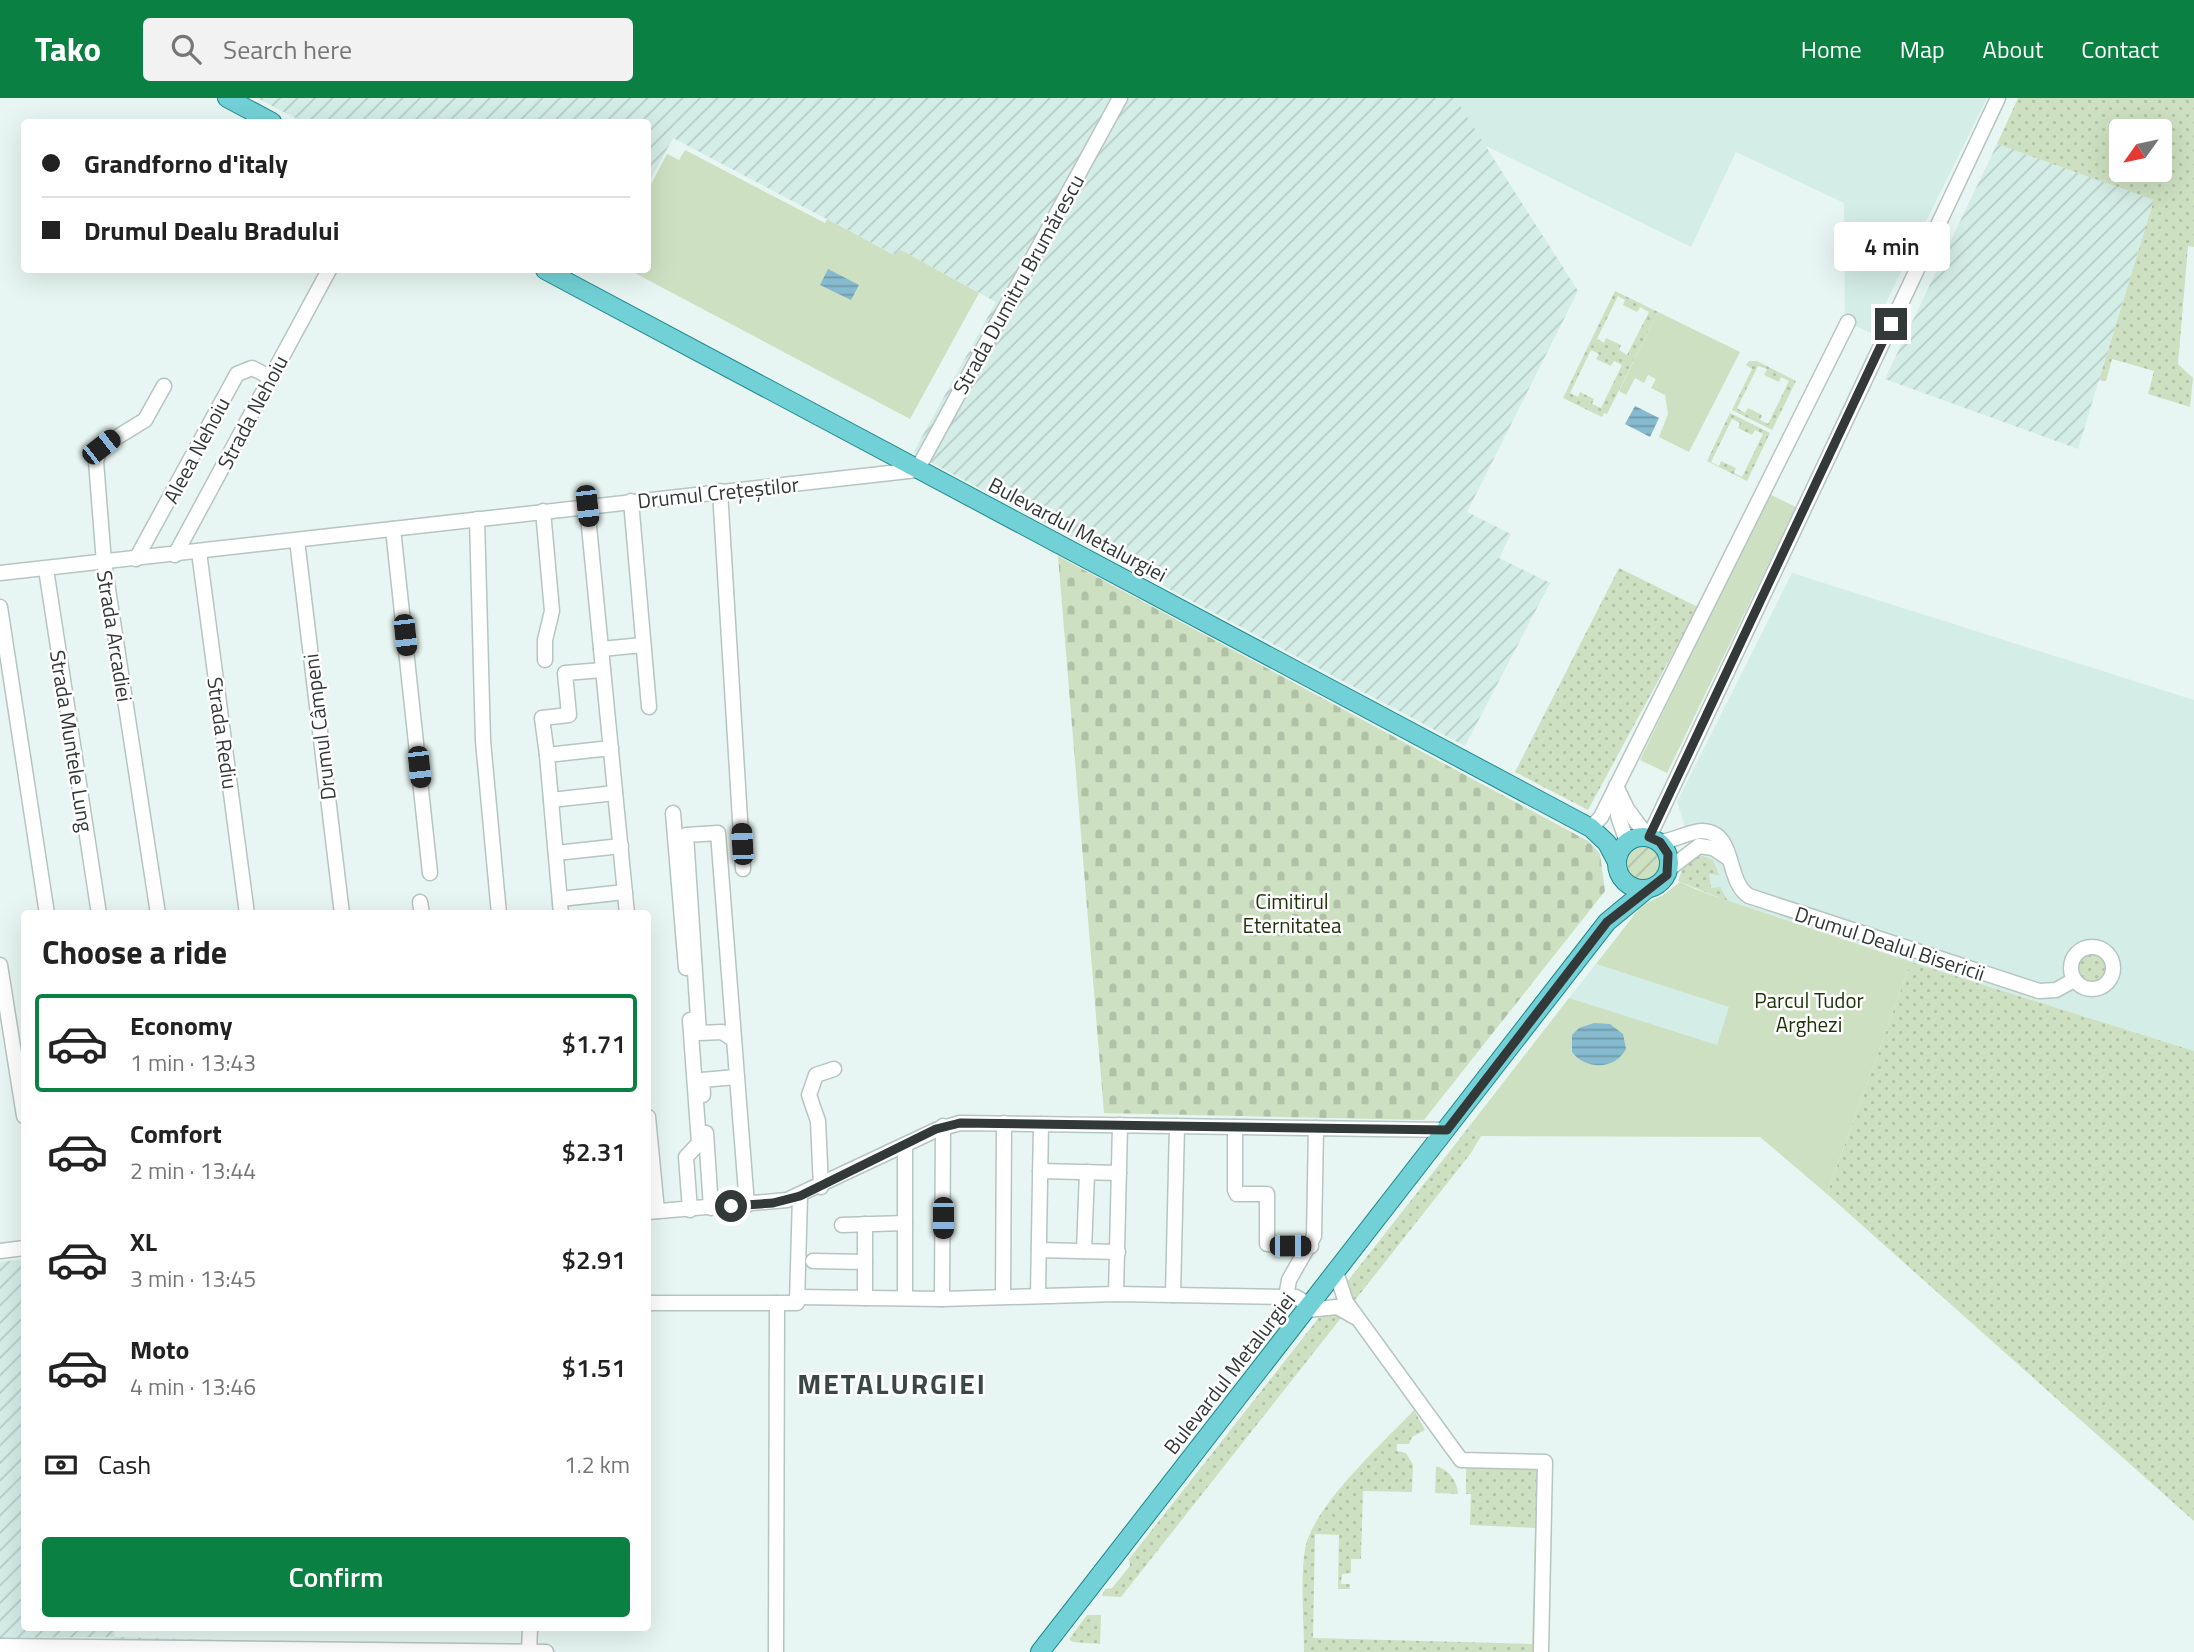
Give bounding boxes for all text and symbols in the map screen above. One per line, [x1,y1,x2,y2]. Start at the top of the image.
search box [143,18,633,81]
text: Tako [35,24,101,74]
icon: search [167,30,205,68]
text: Search here [223,30,352,69]
text: Home [1801,31,1862,67]
text: Map [1900,31,1945,67]
text: About [1983,31,2043,67]
text: Contact [2081,31,2159,67]
north arrow [2109,119,2172,182]
map controls [2109,119,2172,182]
text: Grandforno d'italy [84,144,288,183]
street label: Strada Dumitru Brumărescu [944,168,1092,400]
text: Drumul Dealu Bradului [84,211,339,250]
callout: 4 min [1833,222,1949,272]
text: 4 min [1864,229,1920,264]
route end [1875,308,1907,340]
street label: Strada Nehoiu [208,349,296,475]
street label: Aleea Nehoiu [155,391,237,509]
car [78,426,125,468]
street label: Drumul Crețeștilor [636,468,800,516]
street label: Bulevardul Metalurgiei [983,468,1173,590]
car [575,484,600,528]
street label: Strada Arcadiei [89,568,141,704]
car [393,613,418,657]
street label: Strada Muntele Lung [42,648,102,834]
street label: Drumul Câmpeni [294,652,344,802]
street label: Strada Rediu [199,675,247,791]
car [407,745,432,789]
car [731,822,754,866]
park label: Cimitirul Eternitatea [1243,885,1342,941]
street label: Drumul Dealul Bisericii [1791,897,1989,989]
text: Choose a ride [42,928,227,976]
park label: Parcul Tudor Arghezi [1754,984,1864,1040]
text: Economy [130,1006,232,1045]
icon: car [46,1012,109,1075]
text: $1.71 [562,1024,626,1063]
text: 1 min · 13:43 [130,1045,256,1080]
text: Comfort [130,1114,222,1153]
icon: car [46,1120,109,1183]
text: $2.31 [562,1132,626,1171]
text: 2 min · 13:44 [130,1153,256,1188]
route start [715,1190,747,1222]
car [933,1197,954,1239]
text: XL [130,1222,157,1261]
icon: car [46,1228,109,1291]
car [1270,1236,1312,1257]
text: $2.91 [562,1240,626,1279]
text: 3 min · 13:45 [130,1261,256,1296]
street label: Bulevardul Metalurgiei [1155,1285,1303,1461]
text: Moto [130,1330,189,1369]
icon: car [46,1336,109,1399]
text: $1.51 [562,1348,626,1387]
district label: METALURGIEI [797,1362,987,1405]
text: 4 min · 13:46 [130,1369,256,1404]
text: Cash [98,1445,151,1484]
icon: cash [42,1446,80,1484]
text: 1.2 km [564,1447,630,1482]
button: Confirm [42,1537,630,1617]

